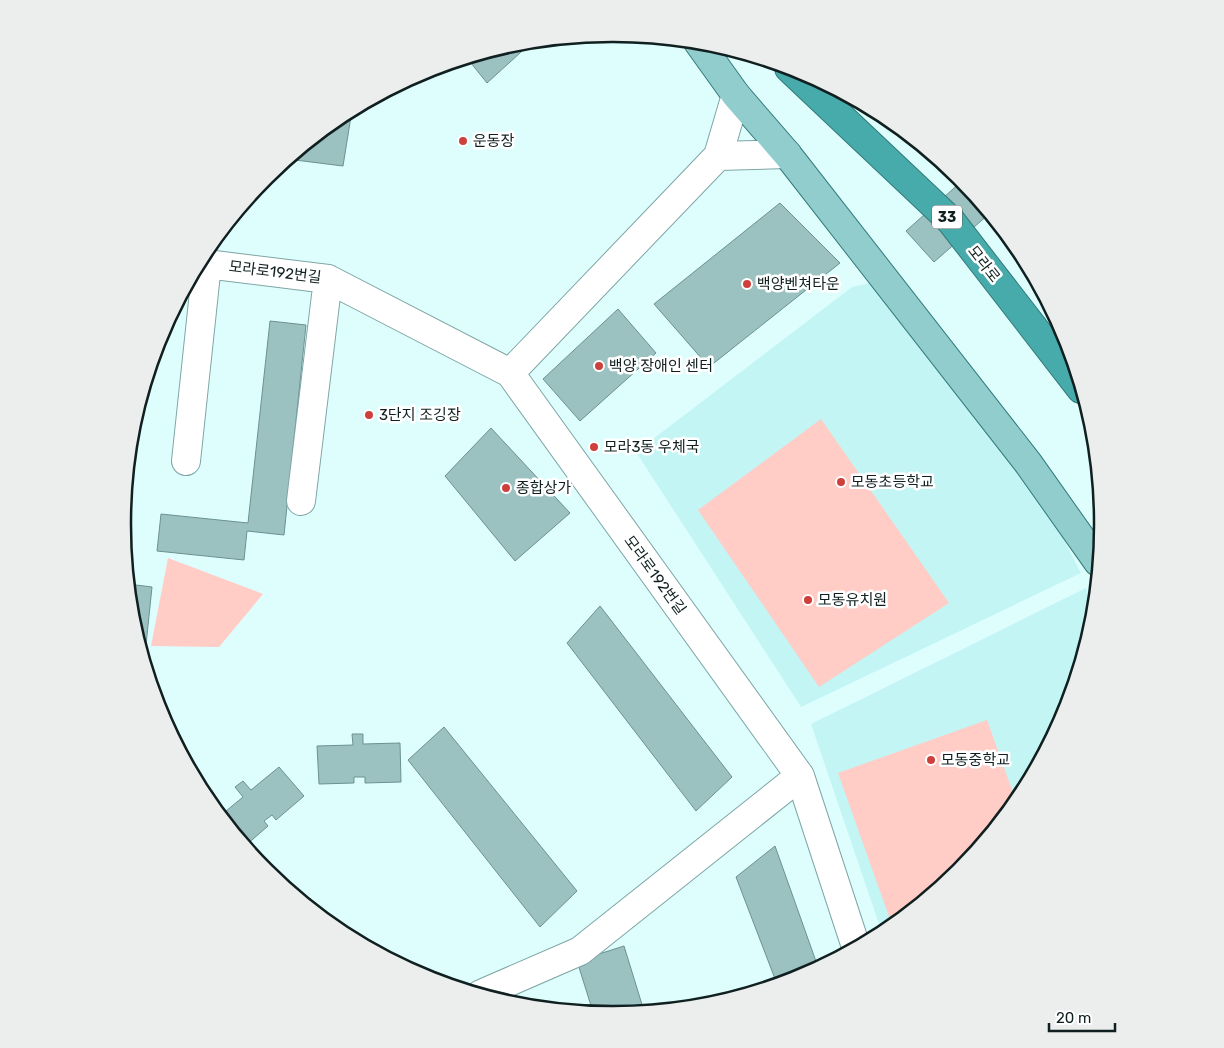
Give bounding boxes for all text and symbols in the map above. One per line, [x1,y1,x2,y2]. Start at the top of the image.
place label: 운동장 [473,132,515,150]
marker: 운동장 [457,135,469,147]
road number: 33 [932,206,962,228]
street label: 모라로 [964,242,1004,286]
street label: 모라로192번길 [228,257,322,287]
place label: 백양벤쳐타운 [757,275,840,293]
marker: 백양벤쳐타운 [741,278,753,290]
place label: 백양 장애인 센터 [609,357,713,375]
marker: 백양 장애인 센터 [593,360,605,372]
place label: 3단지 조깅장 [379,406,461,424]
marker: 3단지 조깅장 [363,409,375,421]
place label: 모라3동 우체국 [604,438,700,456]
marker: 모라3동 우체국 [588,441,600,453]
place label: 모동초등학교 [851,473,934,491]
marker: 모동초등학교 [835,476,847,488]
place label: 종합상가 [516,479,571,497]
marker: 종합상가 [500,482,512,494]
street label: 모라로192번길 [620,532,690,618]
place label: 모동유치원 [818,591,887,609]
marker: 모동유치원 [802,594,814,606]
place label: 모동중학교 [941,751,1010,769]
marker: 모동중학교 [925,754,937,766]
scale bar [1049,1000,1115,1032]
text: 20 m [1056,1009,1091,1027]

